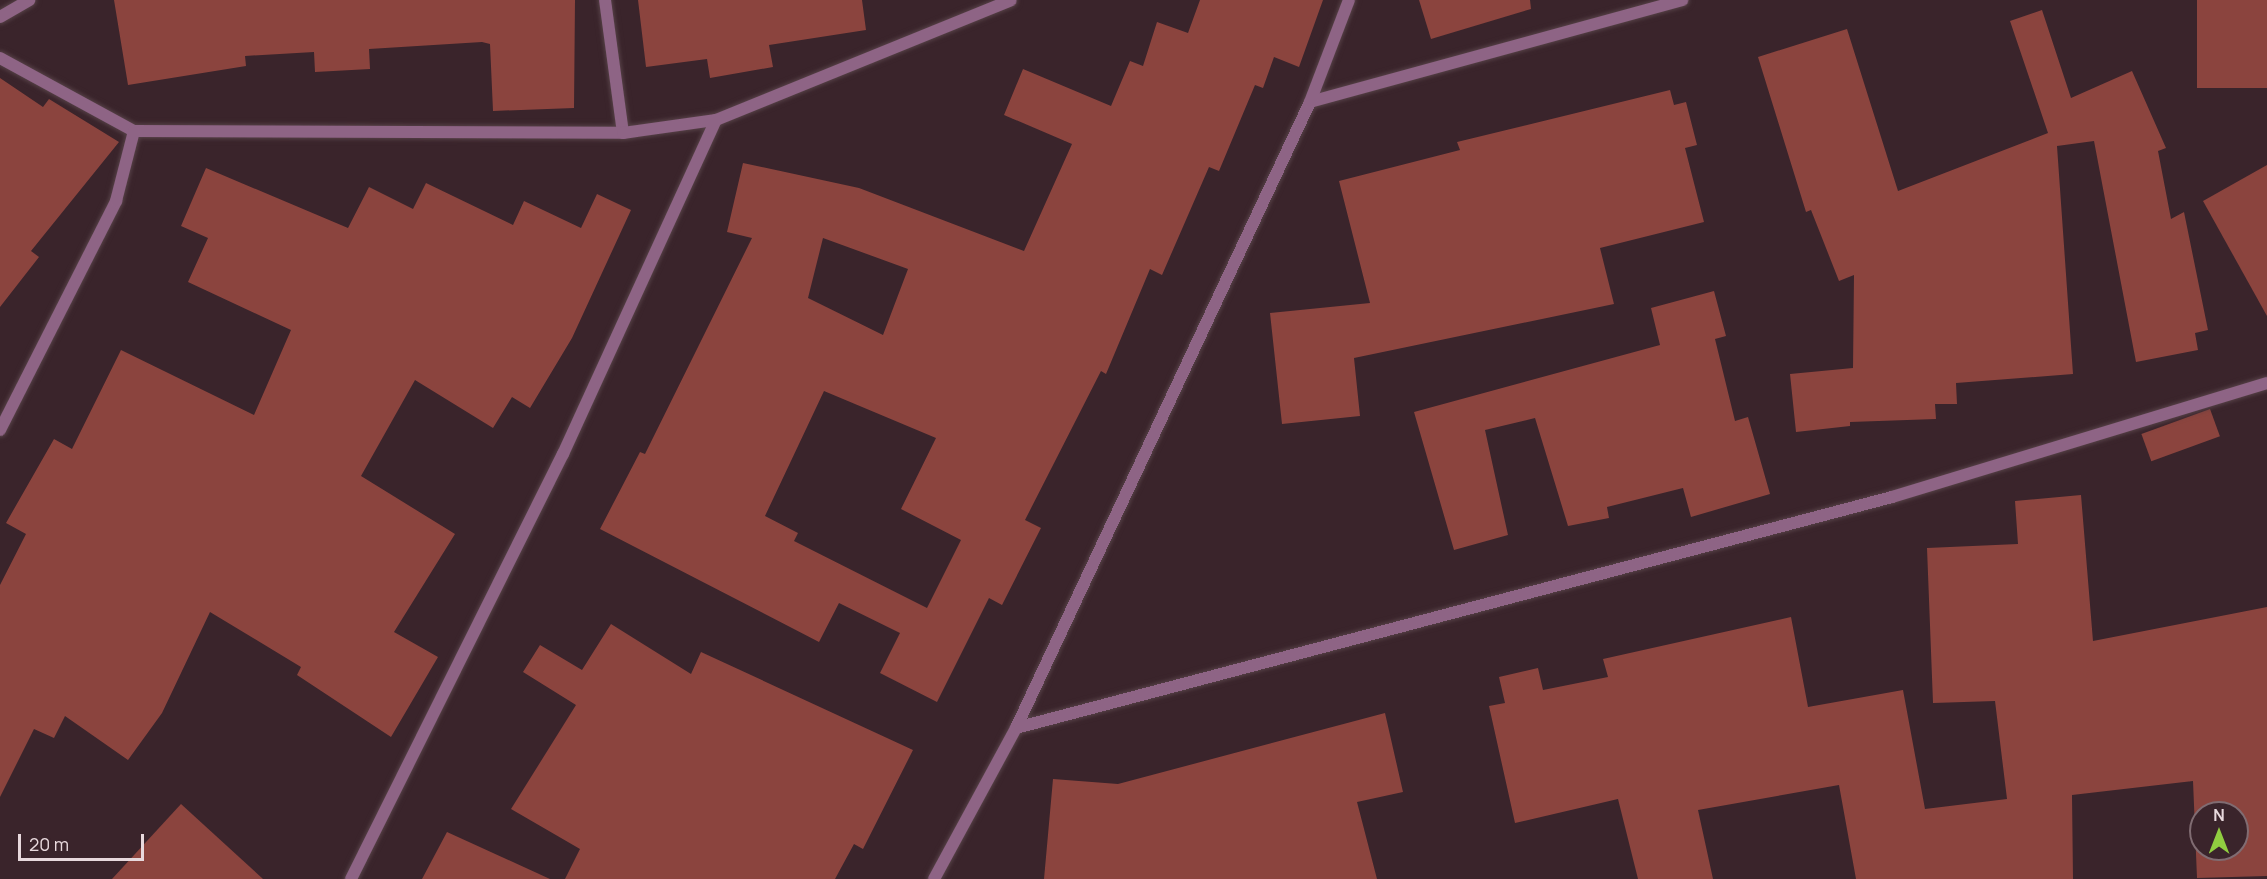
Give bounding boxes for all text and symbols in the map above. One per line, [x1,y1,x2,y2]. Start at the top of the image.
north arrow [2189,801,2249,861]
text: N [2213,804,2225,826]
scale bar [21,822,147,860]
text: 20 m [29,832,69,856]

